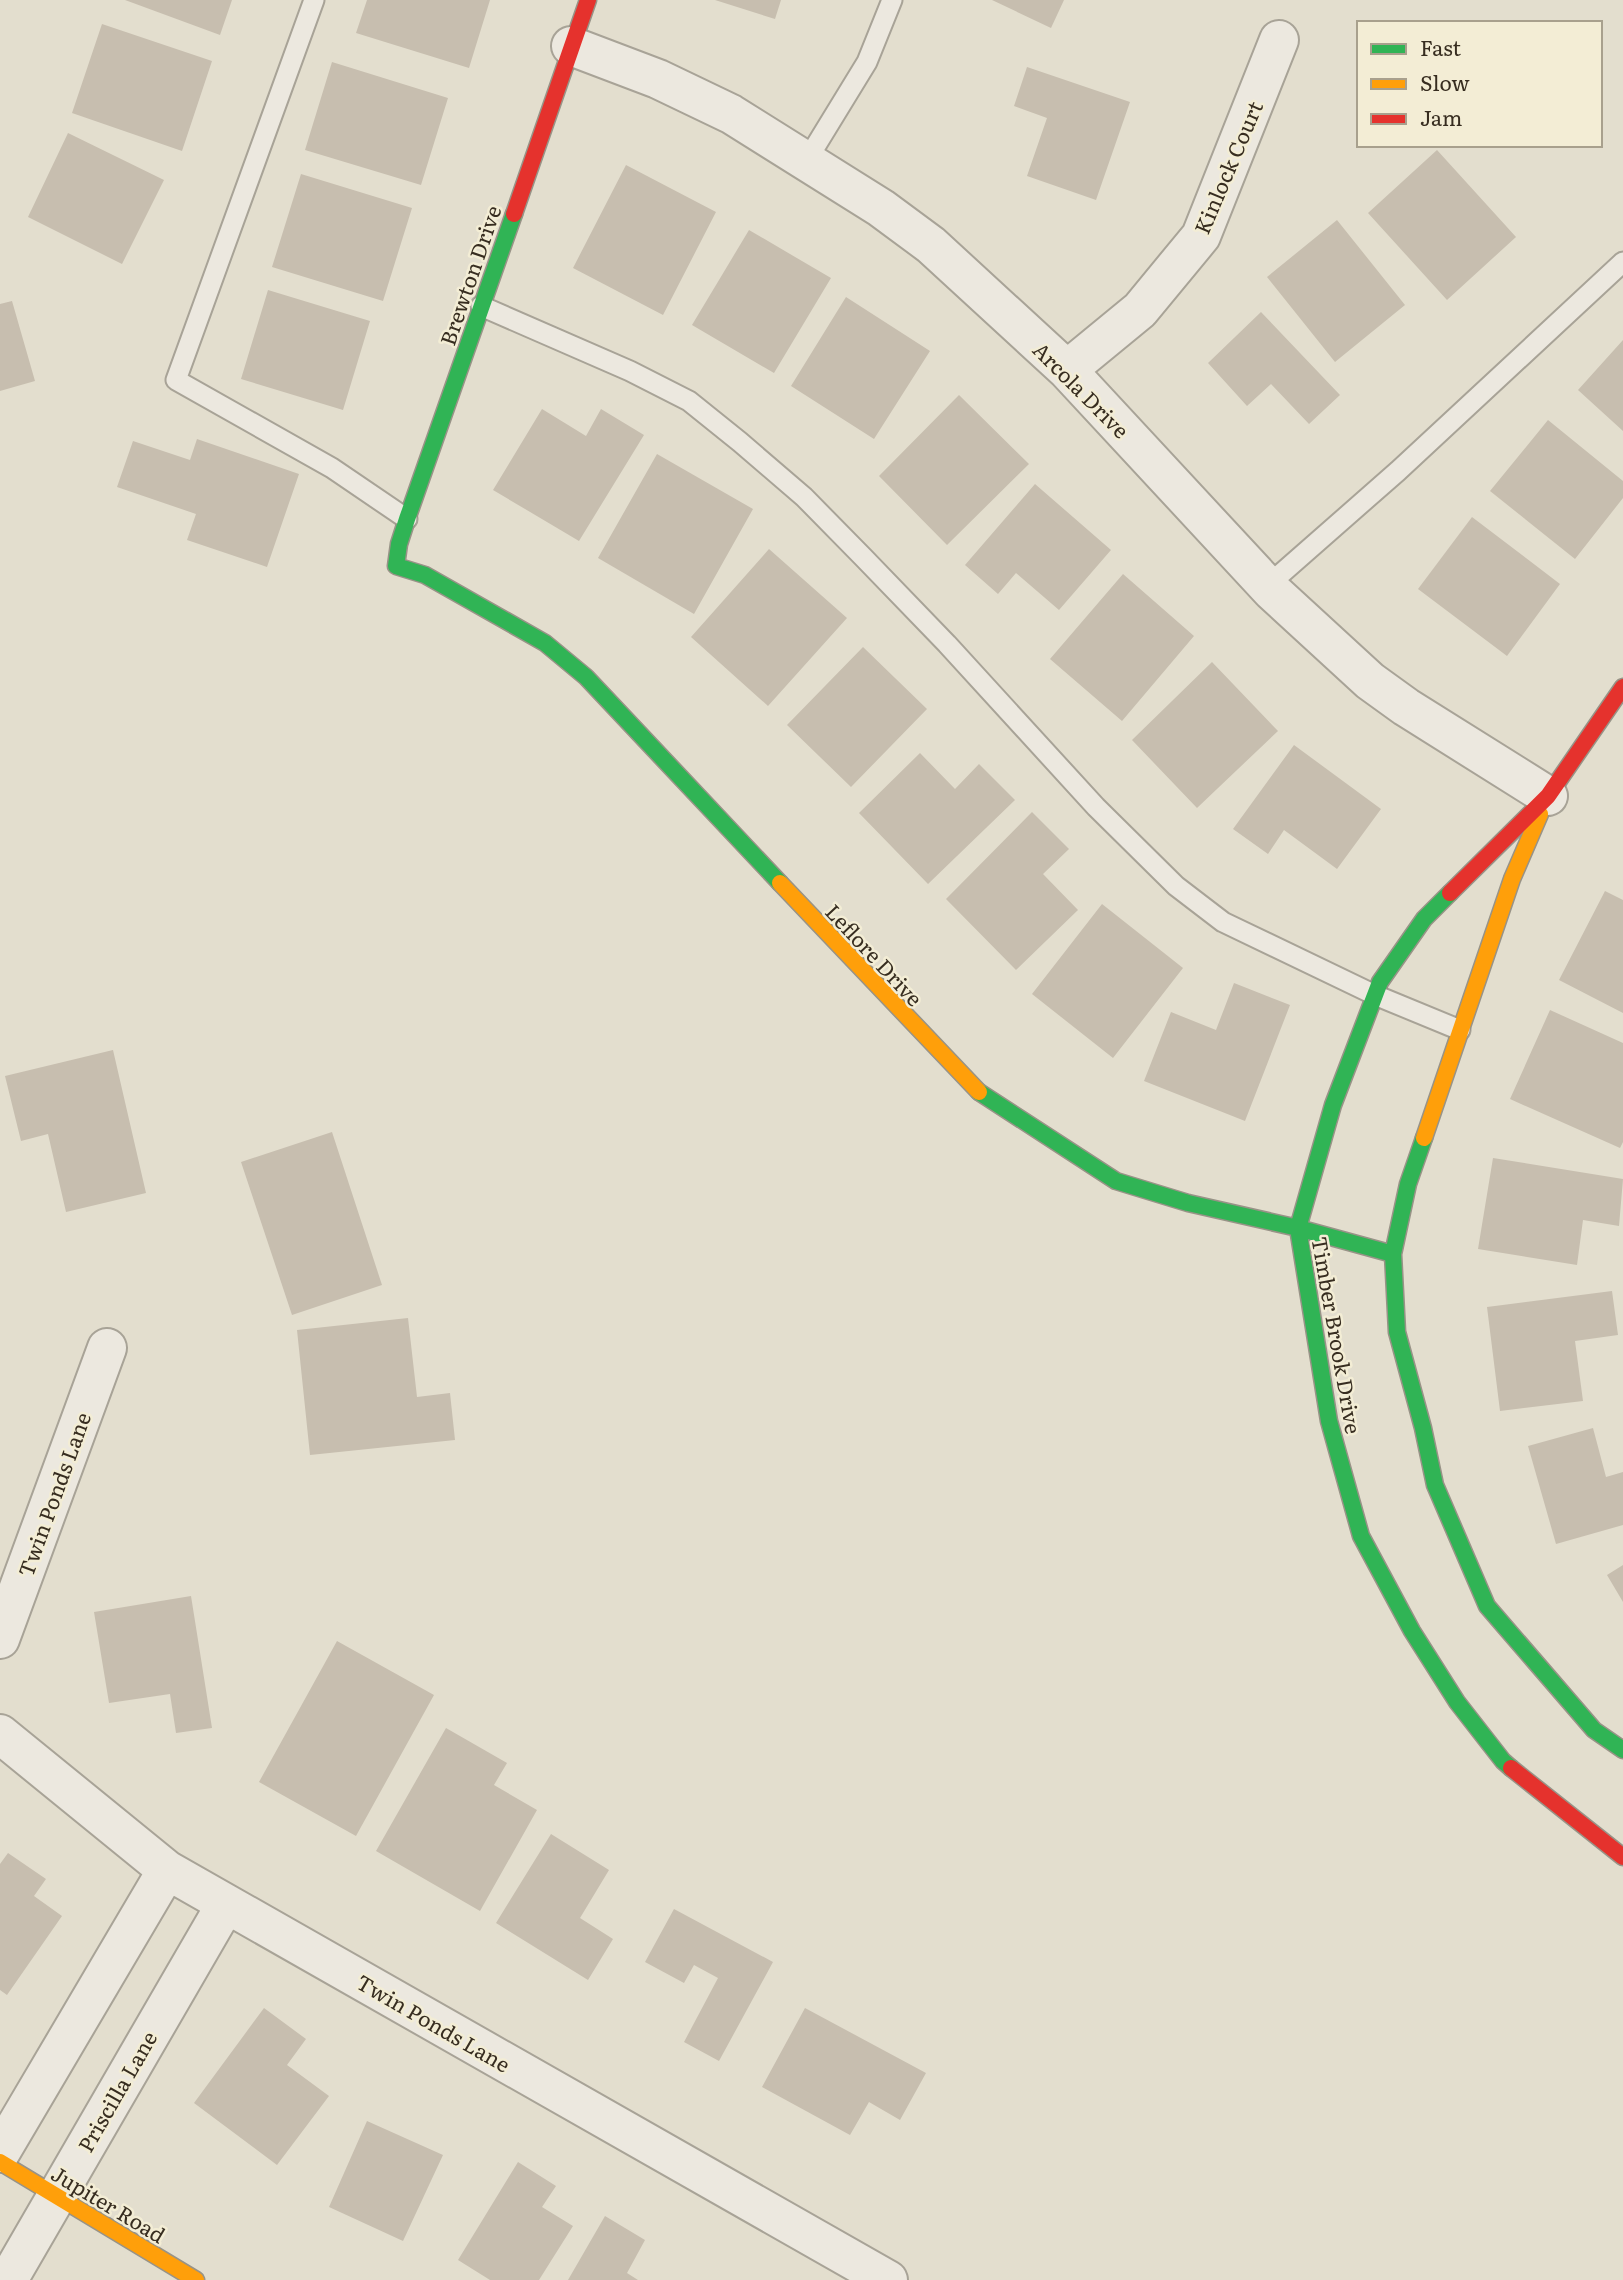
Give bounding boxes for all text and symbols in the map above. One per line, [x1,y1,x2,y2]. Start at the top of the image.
legend [1357,21,1602,147]
text: Fast [1420,31,1461,62]
text: Slow [1420,66,1470,97]
street label: Kinlock Court [1185,95,1269,238]
text: Jam [1420,101,1462,132]
street label: Brewton Drive [431,201,507,349]
street label: Arcola Drive [1027,334,1137,444]
street label: Leflore Drive [819,896,931,1012]
street label: Timber Brook Drive [1305,1234,1371,1436]
street label: Twin Ponds Lane [9,1407,97,1581]
street label: Twin Ponds Lane [351,1965,517,2079]
street label: Priscilla Lane [69,2025,163,2157]
street label: Jupiter Road [46,2157,172,2249]

